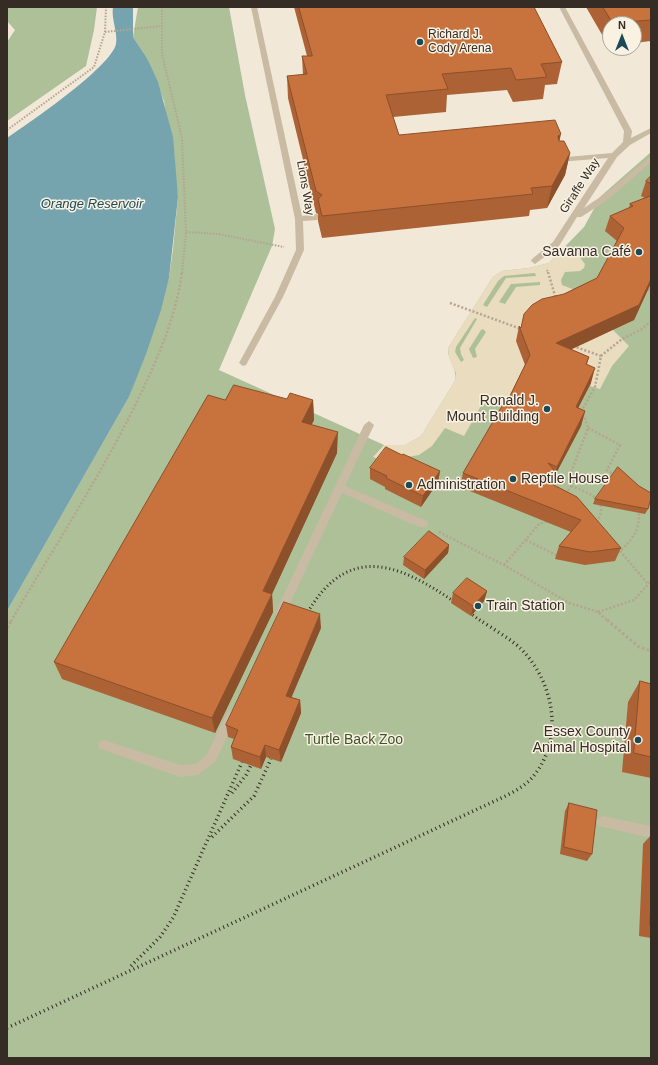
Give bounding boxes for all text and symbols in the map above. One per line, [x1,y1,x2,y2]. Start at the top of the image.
north arrow [602,16,642,56]
text: N [618,19,626,31]
place label: Richard J. Cody Arena [428,28,491,56]
marker: Richard J. Cody Arena [415,37,425,47]
street label: Giraffe Way [557,156,603,216]
street label: Lions Way [293,159,317,217]
water label: Orange Reservoir [41,196,143,212]
place label: Savanna Café [542,244,631,260]
marker: Savanna Café [634,247,644,257]
place label: Ronald J. Mount Building [446,393,539,426]
marker: Ronald J. Mount Building [542,404,552,414]
place label: Reptile House [521,471,609,487]
marker: Reptile House [508,474,518,484]
place label: Administration [417,477,506,493]
marker: Administration [404,480,414,490]
place label: Train Station [486,598,565,614]
marker: Train Station [473,601,483,611]
place label: Essex County Animal Hospital [533,724,630,756]
park label: Turtle Back Zoo [305,732,403,748]
marker: Essex County Animal Hospital [633,735,643,745]

